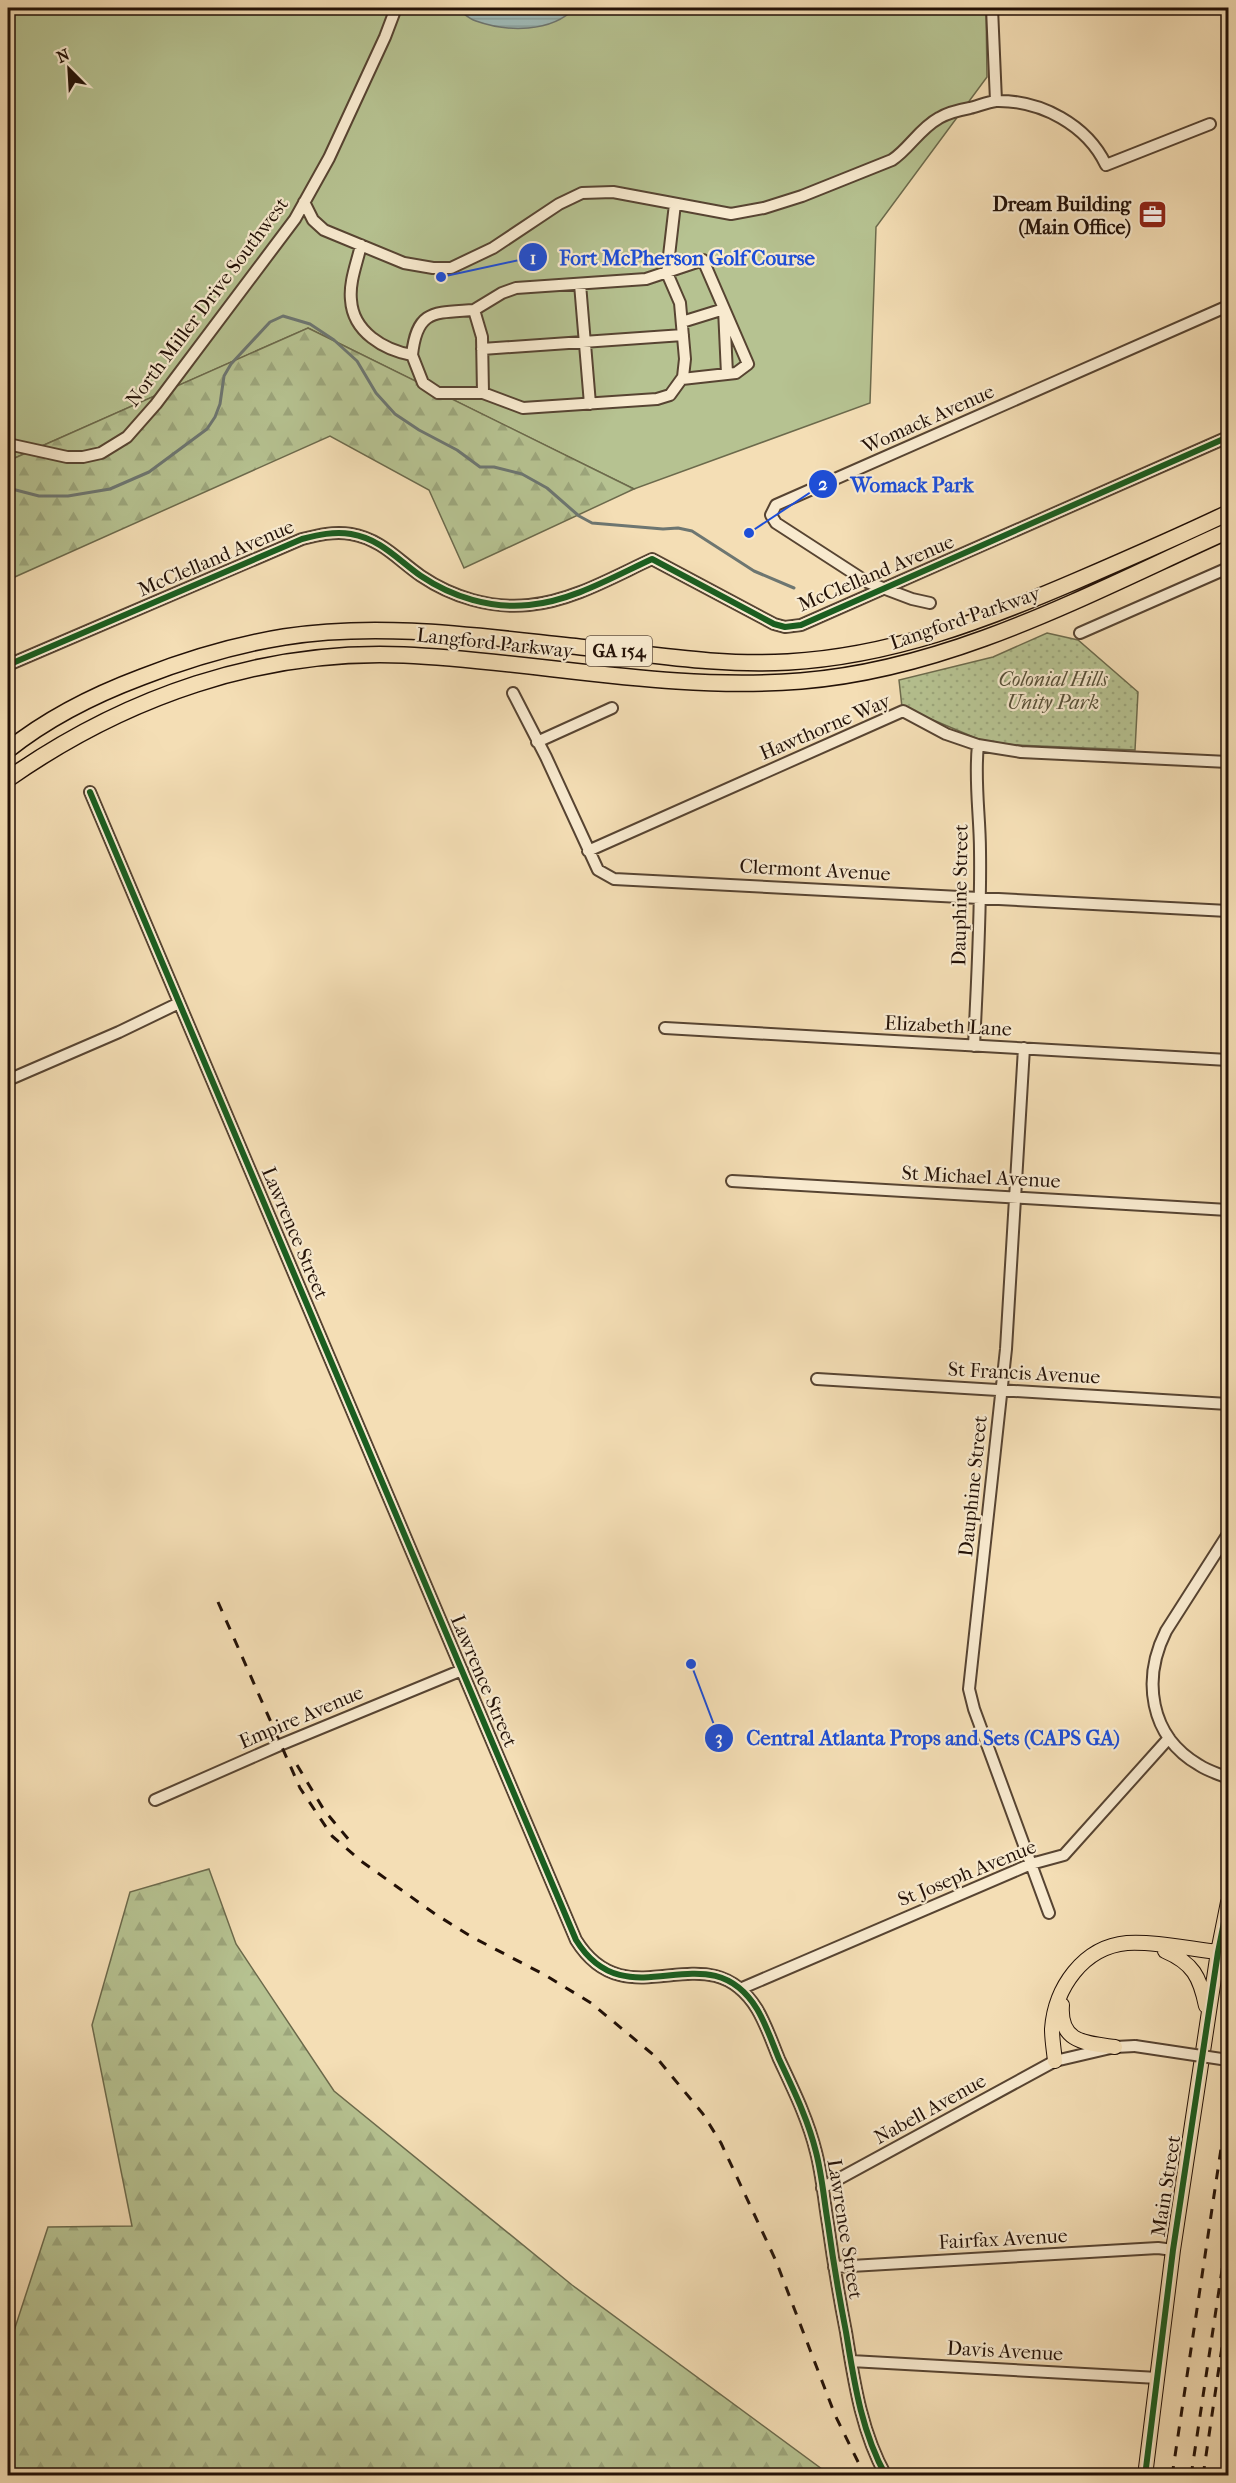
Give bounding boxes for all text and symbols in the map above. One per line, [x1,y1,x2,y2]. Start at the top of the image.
north arrow [39,39,99,99]
text: N [54,44,73,67]
street label: North Miller Drive Southwest [121,193,293,411]
place label: Dream Building (Main Office) [993,193,1132,239]
office icon: Dream Building (Main Office) [1136,199,1168,231]
callout: Fort McPherson Golf Course [518,238,827,277]
text: Fort McPherson Golf Course [558,246,815,270]
text: 1 [530,248,536,269]
street label: Womack Avenue [857,380,998,459]
callout: Womack Park [808,465,986,504]
text: Womack Park [849,473,975,497]
text: 2 [818,474,828,495]
street label: McClelland Avenue [135,515,298,601]
street label: McClelland Avenue [795,530,958,616]
street label: Langford Parkway [887,581,1044,655]
street label: Langford Parkway [415,623,576,663]
road number: GA 154 [586,636,652,666]
park label: Colonial Hills Unity Park [998,668,1108,714]
street label: Hawthorne Way [756,689,895,765]
street label: Dauphine Street [947,824,973,966]
street label: Clermont Avenue [739,855,891,885]
street label: Elizabeth Lane [884,1011,1012,1041]
street label: St Michael Avenue [901,1161,1061,1193]
street label: Lawrence Street [257,1163,333,1303]
street label: St Francis Avenue [947,1358,1101,1388]
street label: Dauphine Street [954,1414,992,1558]
street label: Lawrence Street [446,1611,522,1751]
street label: Empire Avenue [235,1680,367,1753]
callout: Central Atlanta Props and Sets (CAPS GA) [704,1718,1131,1757]
text: Central Atlanta Props and Sets (CAPS GA) [746,1726,1120,1750]
text: 3 [715,1728,723,1749]
street label: St Joseph Avenue [895,1835,1040,1911]
street label: Nabell Avenue [870,2069,990,2149]
street label: Main Street [1147,2134,1185,2238]
street label: Lawrence Street [823,2157,867,2301]
street label: Fairfax Avenue [938,2224,1068,2254]
street label: Davis Avenue [946,2336,1064,2366]

